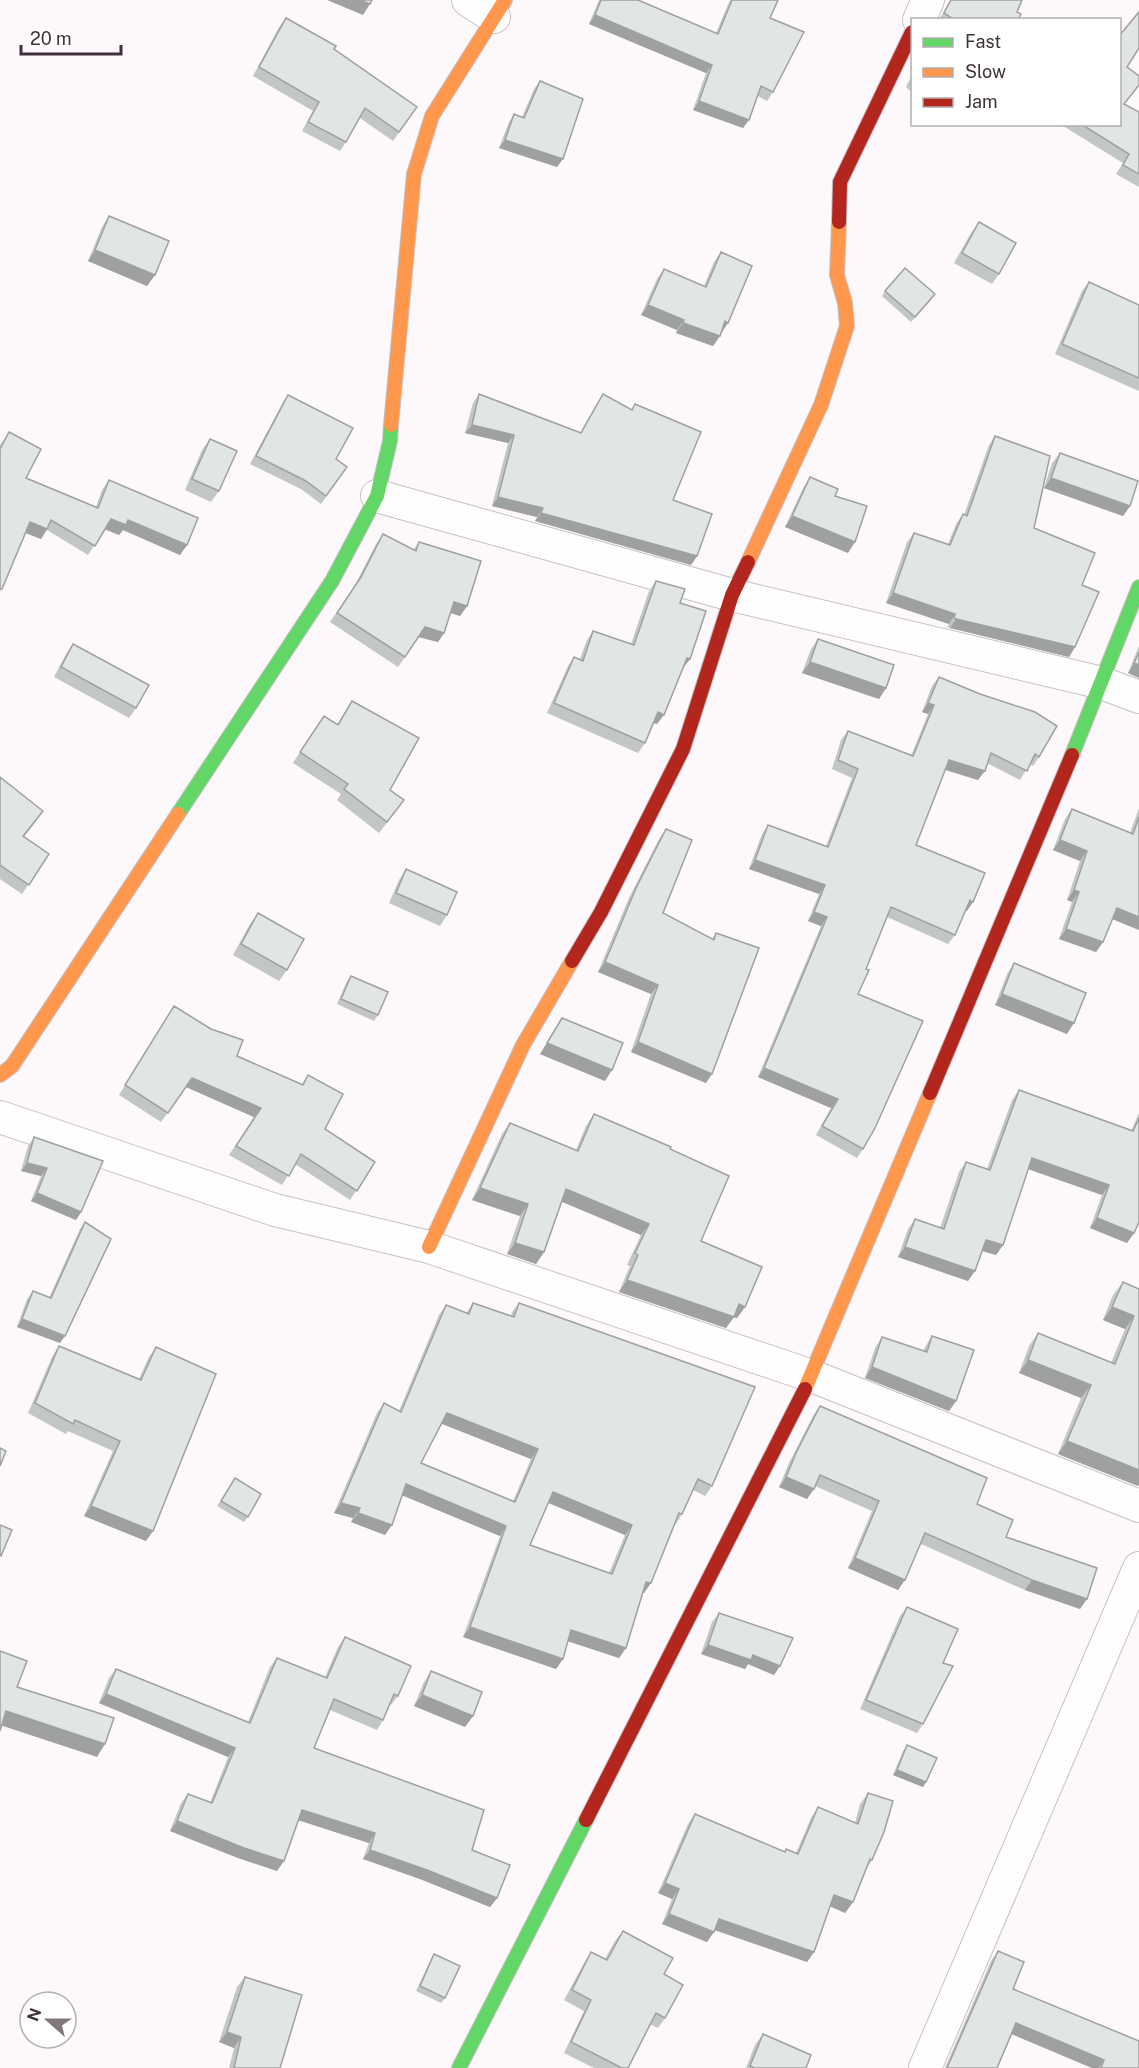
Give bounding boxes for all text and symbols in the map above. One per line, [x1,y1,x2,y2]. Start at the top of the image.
scale bar [21,18,122,56]
legend [911,18,1121,126]
text: 20 m [30,28,72,49]
text: Fast [965,31,1001,52]
text: Slow [965,61,1006,82]
text: Jam [965,91,998,112]
north arrow [18,1990,78,2050]
text: N [23,2006,46,2024]

